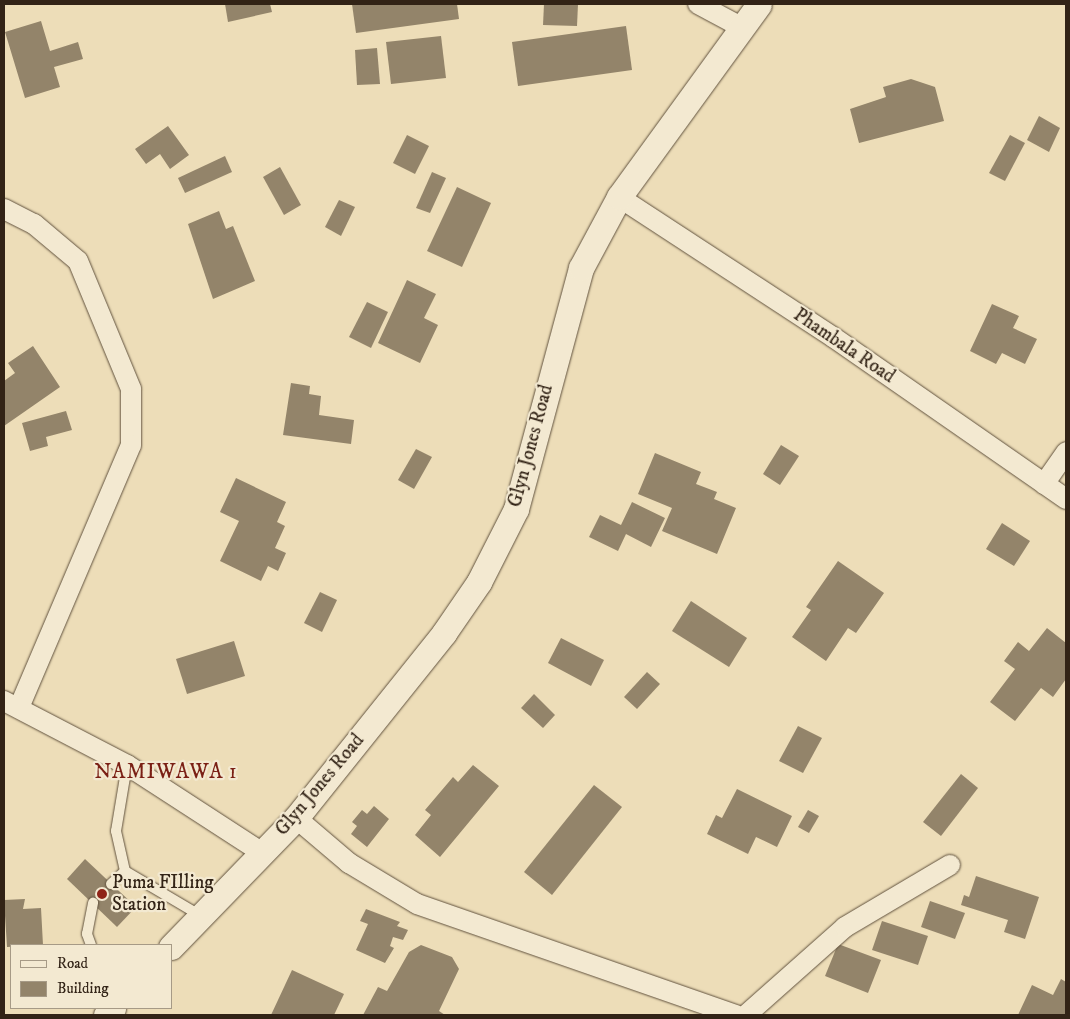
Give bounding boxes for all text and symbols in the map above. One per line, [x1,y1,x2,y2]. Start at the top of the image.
street label: Phambala Road [789,304,899,388]
street label: Glyn Jones Road [504,382,558,510]
street label: Glyn Jones Road [271,730,369,840]
district label: NAMIWAWA 1 [93,759,239,785]
place label: Puma FIlling Station [112,872,214,916]
marker: Puma FIlling Station [96,888,108,900]
legend [10,944,172,1009]
text: Road [57,954,88,973]
text: Building [57,979,109,998]

